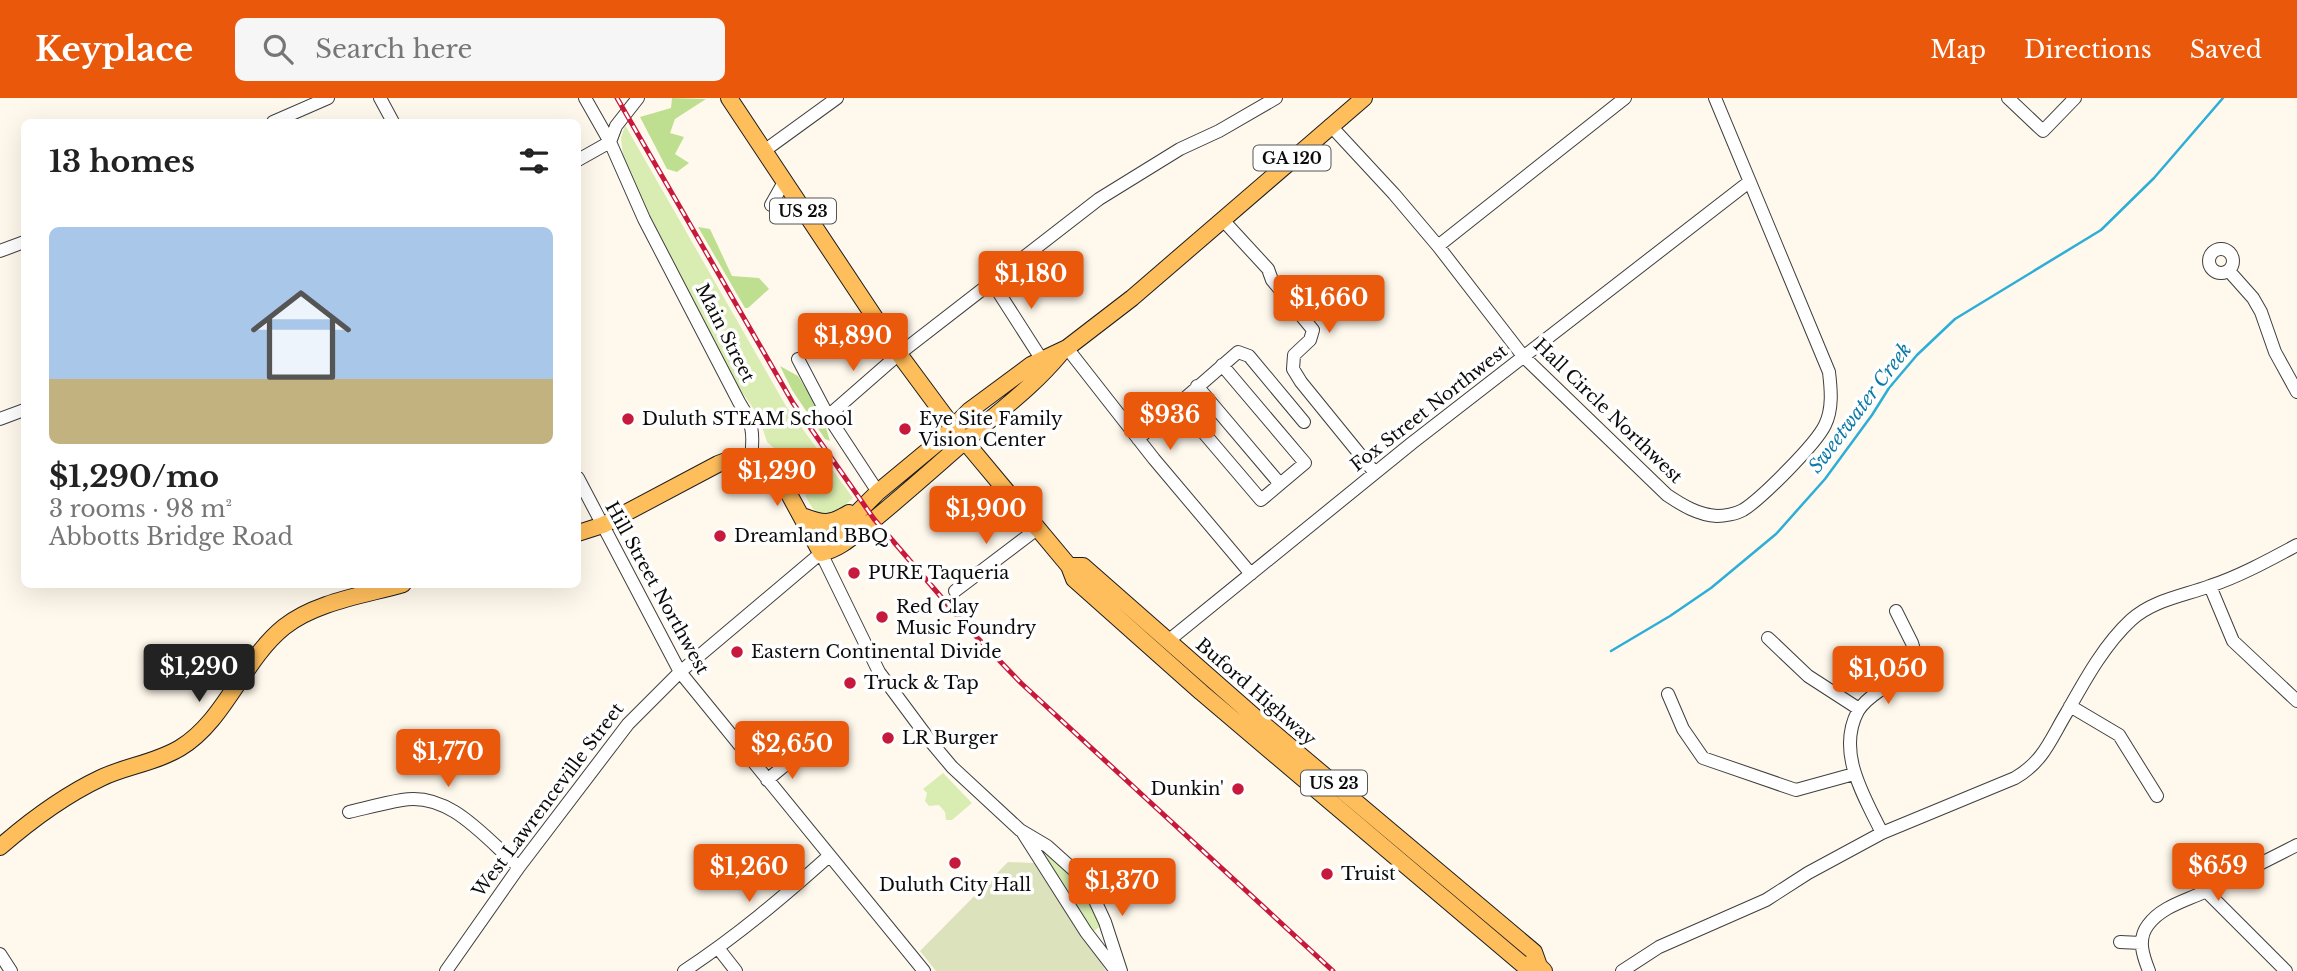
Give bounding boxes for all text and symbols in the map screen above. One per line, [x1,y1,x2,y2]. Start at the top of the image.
search box [235,18,725,81]
text: Keyplace [35,29,193,70]
icon: search [259,30,297,68]
text: Search here [315,33,472,65]
text: Map [1930,35,1986,64]
text: Directions [2024,35,2152,64]
text: Saved [2190,35,2262,64]
icon: filters [515,142,553,180]
text: 13 homes [49,143,195,180]
road number: GA 120 [1254,146,1330,170]
road number: US 23 [770,198,836,223]
pin: $1,180 [974,252,1088,311]
text: $1,180 [995,260,1067,288]
icon: home [238,272,364,398]
pin: $1,660 [1272,275,1386,335]
street label: Main Street [691,280,759,386]
text: $1,660 [1290,284,1368,312]
pin: $1,890 [796,314,910,373]
text: $1,890 [814,322,892,350]
street label: Hall Circle Northwest [1529,334,1687,488]
water label: Sweetwater Creek [1804,339,1916,477]
street label: Fox Street Northwest [1346,340,1512,476]
pin: $936 [1129,392,1211,452]
text: $936 [1140,401,1200,429]
place label: Duluth STEAM School [642,408,853,430]
place label: Eye Site Family Vision Center [918,408,1063,451]
marker: Duluth STEAM School [620,411,636,427]
marker: Eye Site Family Vision Center [897,421,913,437]
pin: $1,290 [720,448,834,508]
text: $1,290 [738,457,816,485]
text: $1,290/mo [49,458,219,495]
pin: $1,900 [929,486,1043,546]
text: 3 rooms · 98 m² [49,495,232,523]
text: $1,900 [945,495,1027,523]
street label: Hill Street Northwest [600,498,714,678]
text: Abbotts Bridge Road [49,523,293,551]
place label: Dreamland BBQ [734,525,888,547]
marker: Dreamland BBQ [712,528,728,544]
place label: PURE Taqueria [868,562,1009,584]
marker: PURE Taqueria [846,565,862,581]
place label: Red Clay Music Foundry [896,596,1037,639]
marker: Red Clay Music Foundry [874,609,890,625]
street label: Buford Highway [1191,634,1321,751]
place label: Eastern Continental Divide [751,641,1002,663]
pin: $1,290 [142,644,256,704]
marker: Eastern Continental Divide [729,644,745,660]
pin: $1,050 [1831,646,1945,706]
text: $1,290 [160,653,238,681]
text: $1,050 [1849,655,1927,683]
place label: Truck & Tap [864,672,979,694]
marker: Truck & Tap [842,675,858,691]
street label: West Lawrenceville Street [467,698,628,902]
pin: $2,650 [735,722,849,781]
place label: LR Burger [902,727,998,749]
pin: $1,770 [391,730,505,789]
text: $2,650 [751,730,833,758]
marker: LR Burger [880,730,896,746]
text: $1,770 [412,738,484,766]
road number: US 23 [1301,770,1367,796]
place label: Dunkin' [1151,778,1224,800]
marker: Dunkin' [1230,781,1246,797]
pin: $1,260 [692,844,806,904]
pin: $659 [2177,844,2259,903]
text: $659 [2188,852,2248,880]
text: $1,260 [710,853,788,881]
marker: Duluth City Hall [947,855,963,871]
pin: $1,370 [1065,858,1179,918]
place label: Truist [1341,863,1396,885]
marker: Truist [1319,866,1335,882]
text: $1,370 [1085,867,1159,895]
place label: Duluth City Hall [879,874,1031,896]

